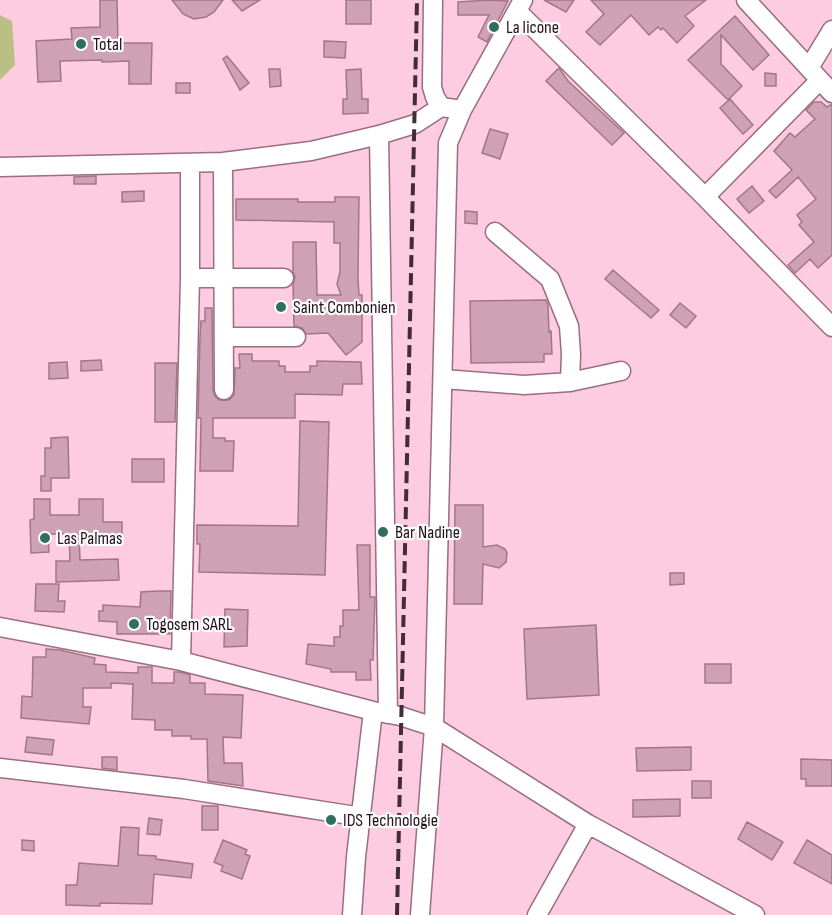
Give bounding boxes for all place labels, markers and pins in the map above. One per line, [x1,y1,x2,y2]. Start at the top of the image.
place label: La licone [506,17,559,38]
marker: La licone [487,20,501,34]
place label: Total [93,34,122,55]
marker: Total [74,37,88,51]
place label: Saint Combonien [293,297,396,318]
marker: Saint Combonien [274,300,288,314]
place label: Bar Nadine [395,522,460,543]
marker: Bar Nadine [376,525,390,539]
place label: Las Palmas [57,528,123,549]
marker: Las Palmas [38,531,52,545]
place label: Togosem SARL [146,614,233,635]
marker: Togosem SARL [127,617,141,631]
place label: IDS Technologie [343,810,438,831]
marker: IDS Technologie [324,813,338,827]

